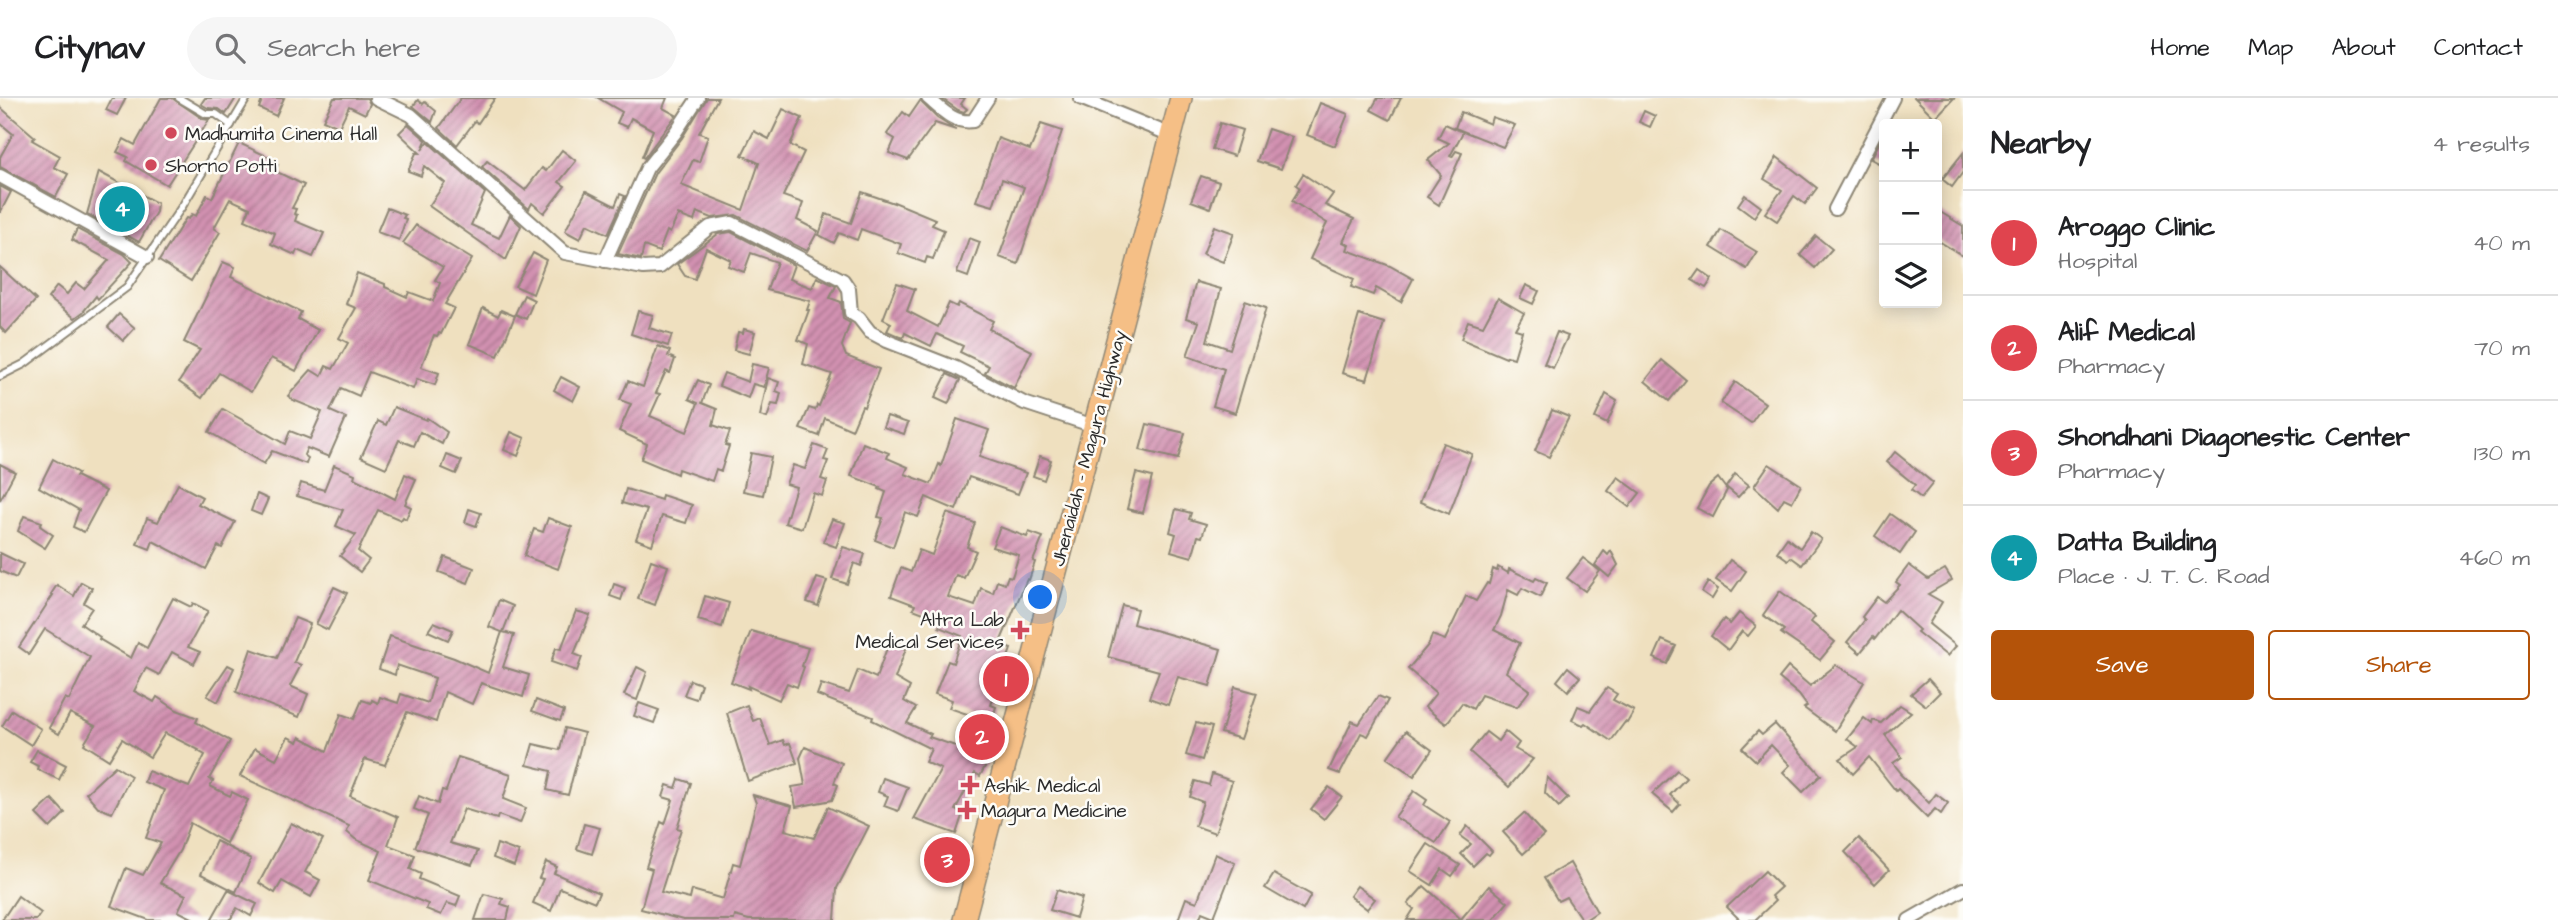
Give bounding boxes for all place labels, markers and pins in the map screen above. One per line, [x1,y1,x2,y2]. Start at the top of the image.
place label: Madhumita Cinema Hall [185,121,377,148]
marker: Madhumita Cinema Hall [163,125,179,141]
place label: Shorno Potti [165,153,277,180]
marker: Shorno Potti [143,157,159,173]
pin: 4 [99,183,145,235]
place label: Altra Lab Medical Services [856,607,1004,656]
marker: Altra Lab Medical Services [1010,620,1030,640]
pin: 1 [983,653,1029,705]
pin: 2 [959,711,1005,763]
place label: Ashik Medical [984,773,1101,800]
marker: Ashik Medical [962,777,978,793]
place label: Magura Medicine [981,798,1127,826]
marker: Magura Medicine [959,802,975,818]
pin: 3 [924,834,970,886]

